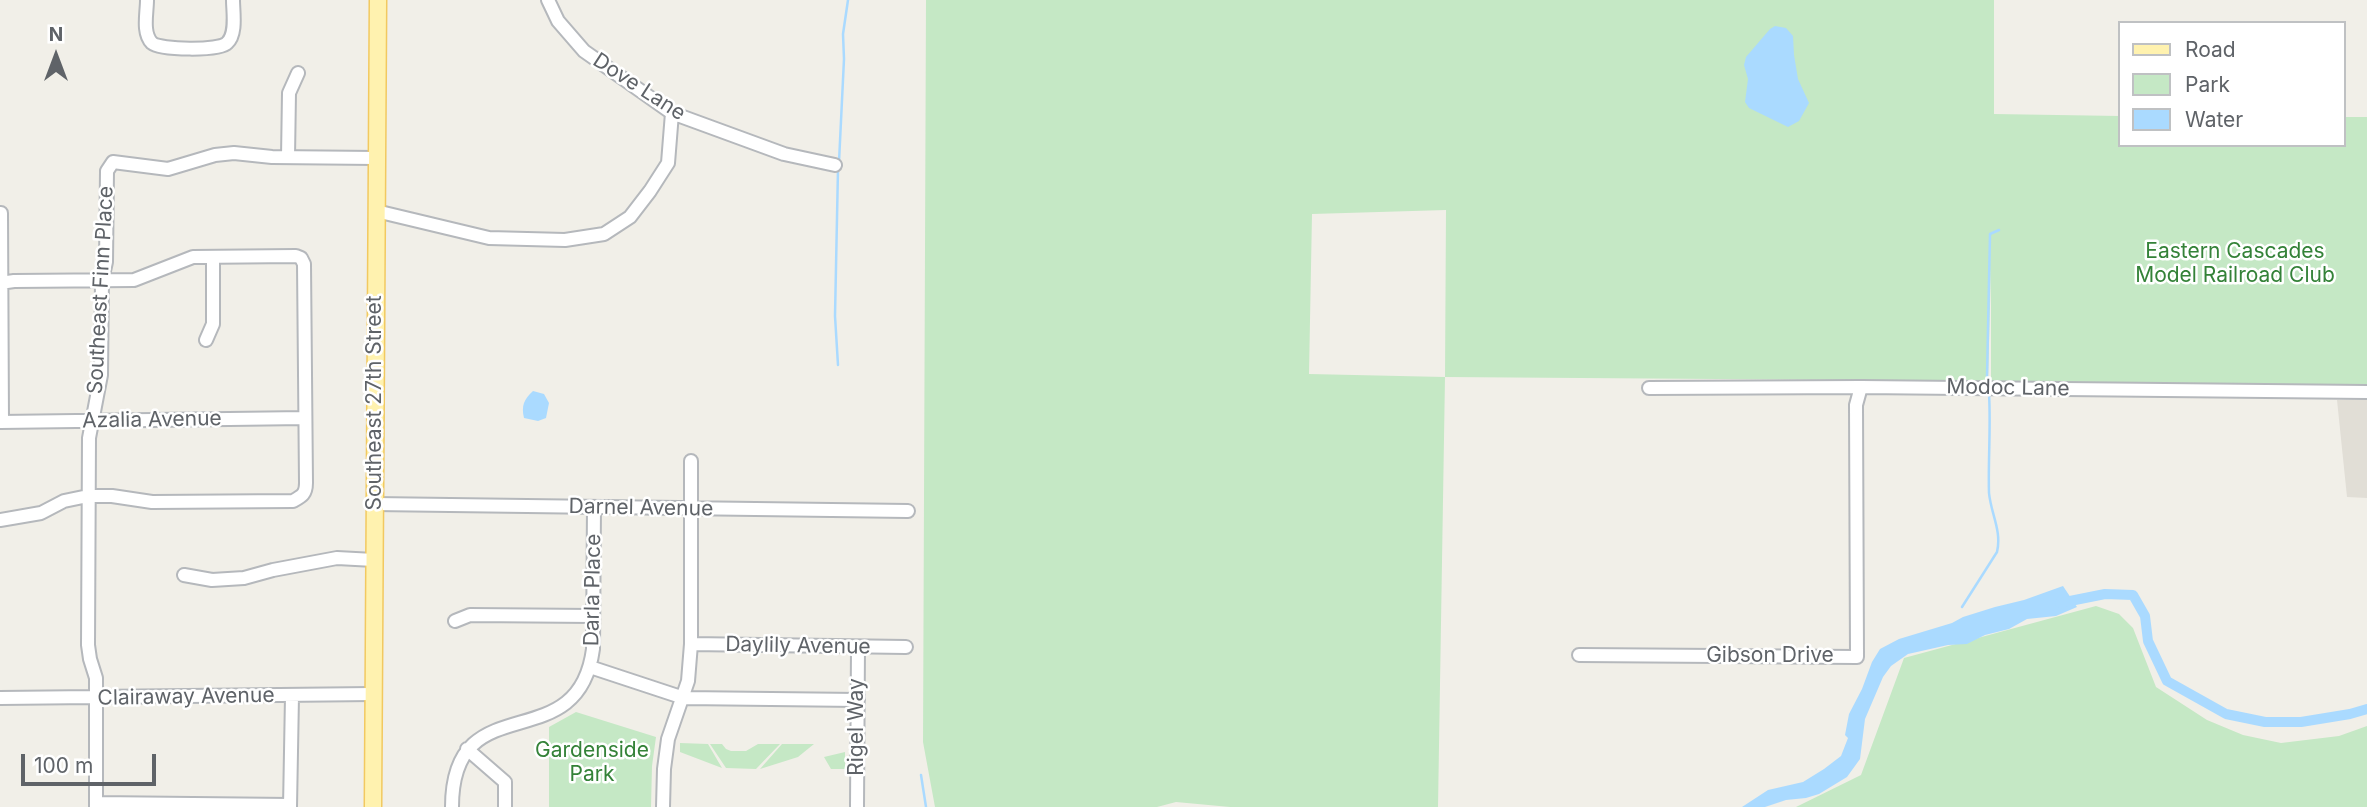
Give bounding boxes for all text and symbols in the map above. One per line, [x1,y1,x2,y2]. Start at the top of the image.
north arrow [21,21,91,91]
legend [2118,21,2346,147]
text: N [49,23,63,46]
text: Road [2185,37,2236,62]
street label: Dove Lane [588,48,690,126]
text: Park [2185,72,2230,97]
text: Water [2185,107,2243,132]
street label: Southeast Finn Place [83,185,119,395]
park label: Eastern Cascades Model Railroad Club [2135,239,2335,289]
street label: Southeast 27th Street [362,295,388,511]
street label: Modoc Lane [1946,374,2070,402]
street label: Azalia Avenue [82,406,222,434]
street label: Darnel Avenue [568,494,714,522]
street label: Darla Place [579,534,607,646]
street label: Daylily Avenue [725,632,871,660]
street label: Gibson Drive [1706,643,1834,669]
street label: Rigel Way [844,678,870,776]
street label: Clairaway Avenue [97,683,275,711]
park label: Gardenside Park [535,738,649,788]
scale bar [24,740,159,784]
text: 100 m [34,753,93,778]

